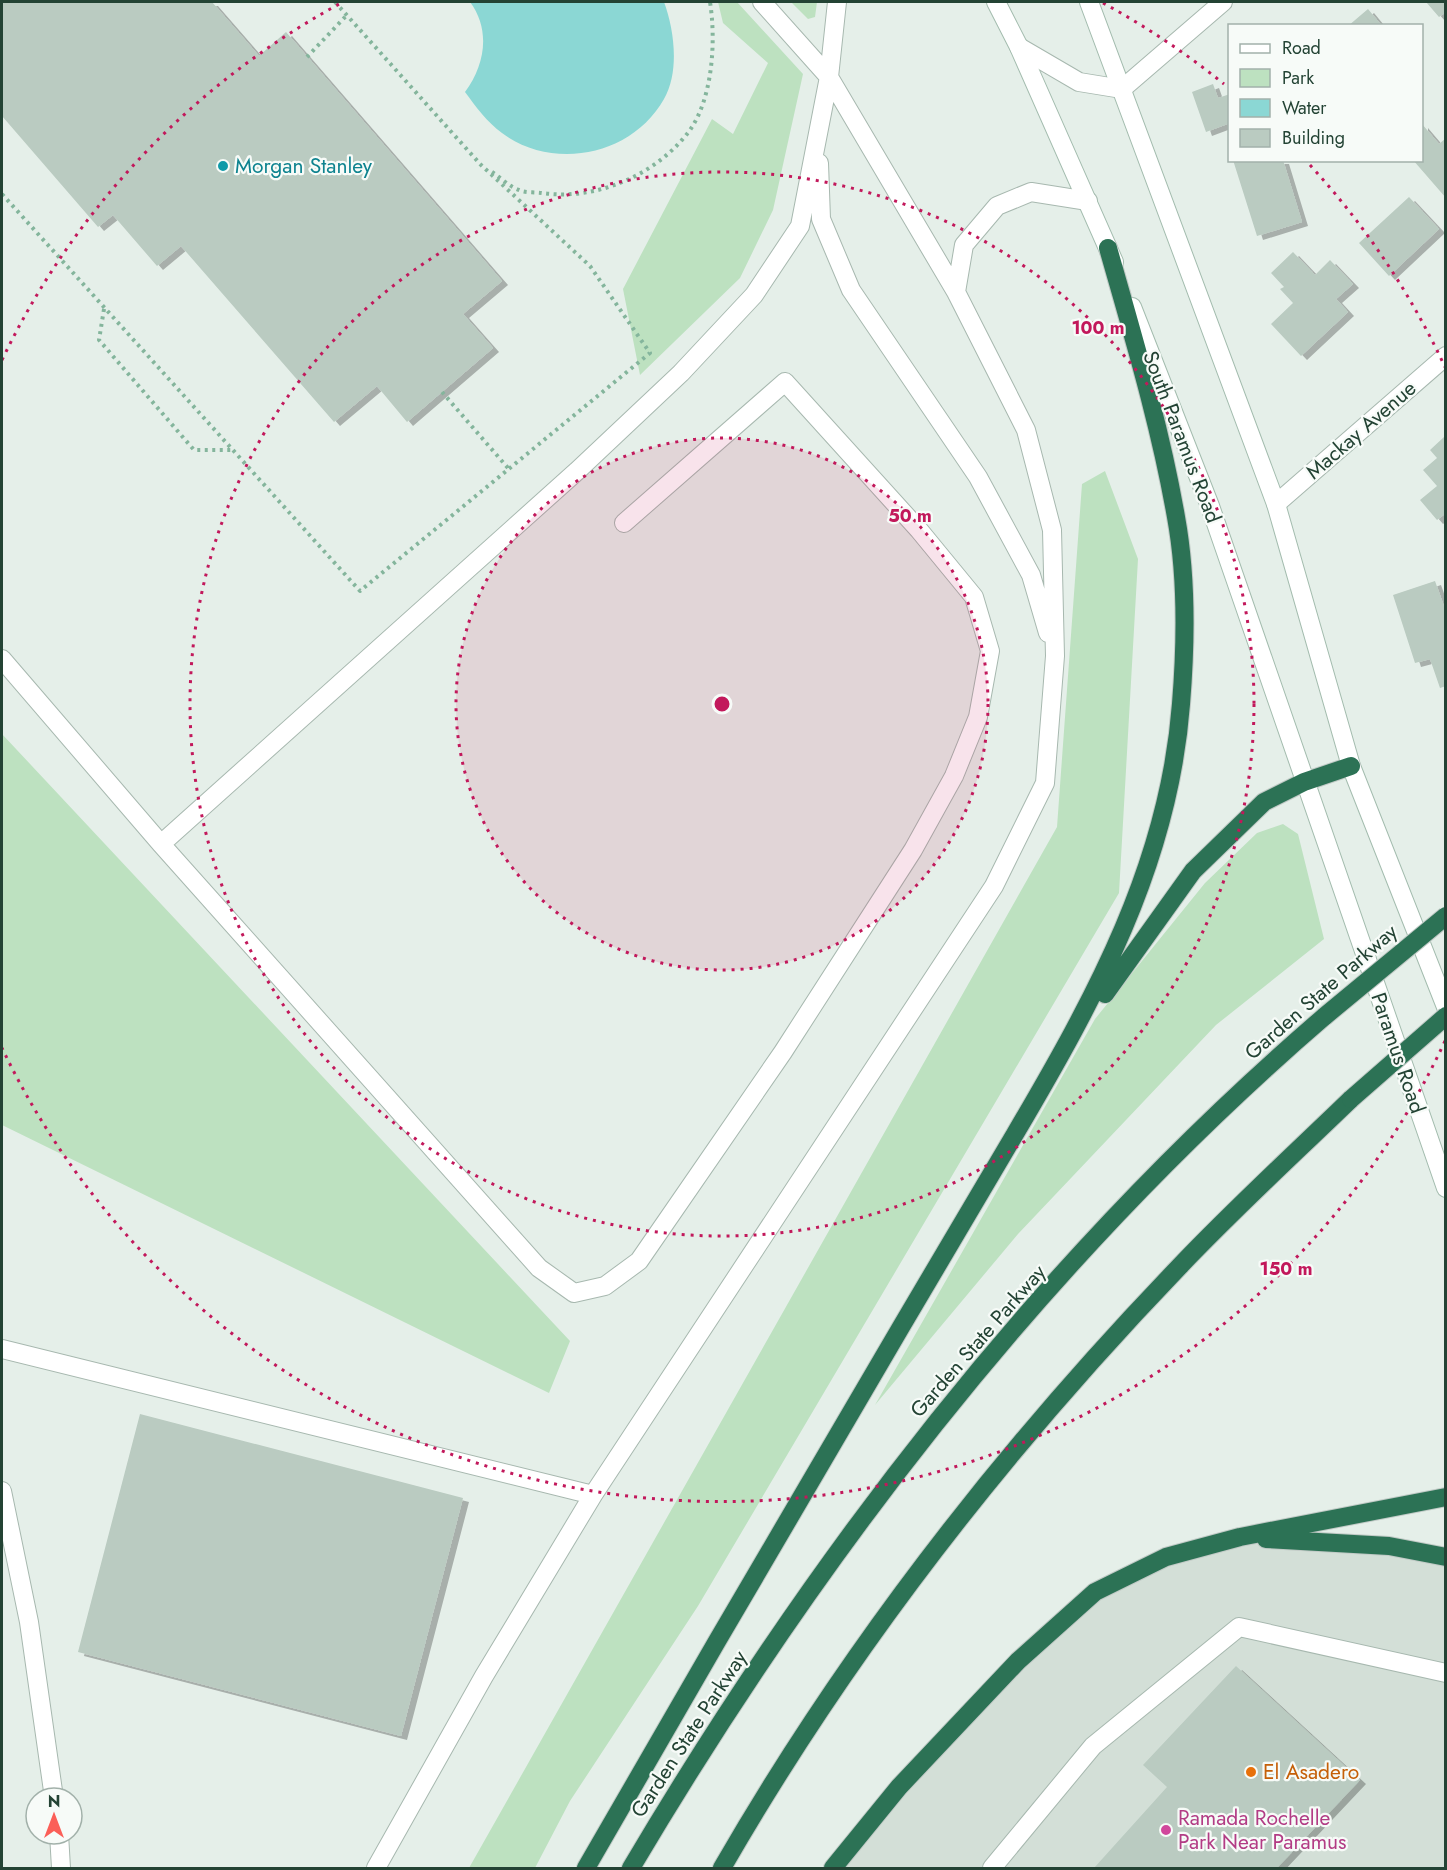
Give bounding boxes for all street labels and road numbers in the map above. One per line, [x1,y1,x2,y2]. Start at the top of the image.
street label: South Paramus Road [1135,347,1229,527]
street label: Mackay Avenue [1299,374,1423,486]
street label: Garden State Parkway [1238,917,1405,1067]
street label: Paramus Road [1363,989,1433,1117]
street label: Garden State Parkway [903,1257,1053,1424]
street label: Garden State Parkway [624,1644,755,1823]

